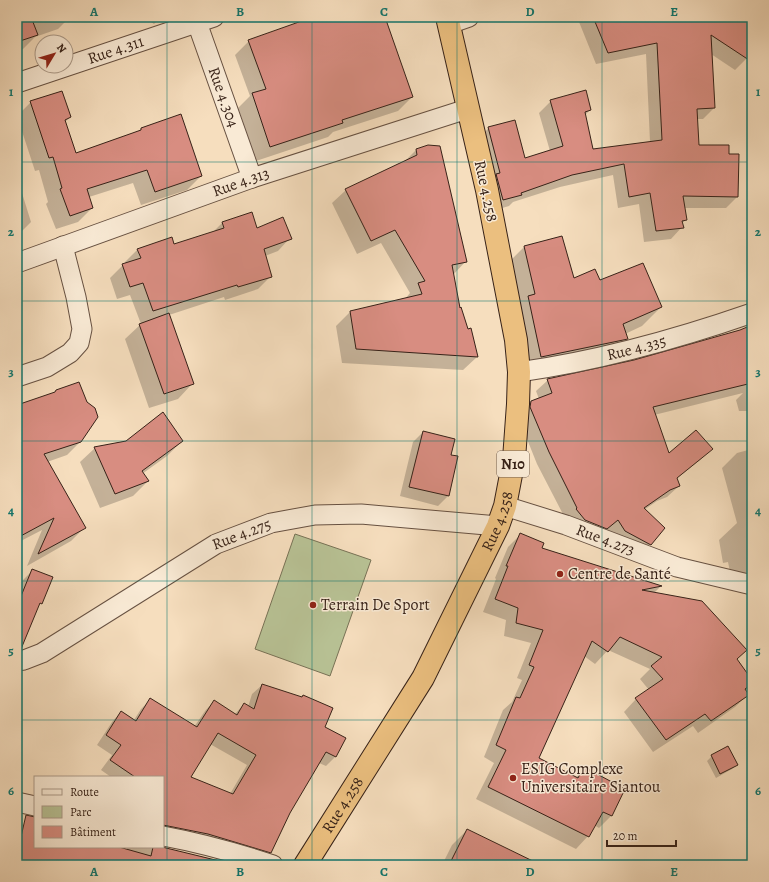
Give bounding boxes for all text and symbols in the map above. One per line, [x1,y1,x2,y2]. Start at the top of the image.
text: A [89,3,99,20]
text: B [236,3,244,20]
text: C [380,3,388,20]
text: D [525,3,535,20]
text: E [670,3,678,20]
street label: Rue 4.311 [85,30,147,70]
north arrow [34,34,74,74]
text: N [53,40,70,56]
street label: Rue 4.304 [203,64,244,130]
text: 1 [9,83,14,100]
text: 1 [756,83,761,100]
street label: Rue 4.258 [469,158,503,224]
street label: Rue 4.313 [209,162,272,202]
text: 2 [8,223,15,240]
text: 2 [755,223,762,240]
street label: Rue 4.335 [605,330,669,366]
text: 3 [8,363,14,380]
text: 3 [755,363,761,380]
road number: N10 [497,451,529,477]
street label: Rue 4.258 [476,490,519,555]
text: 4 [8,502,14,519]
text: 4 [755,502,761,519]
street label: Rue 4.275 [209,513,274,556]
street label: Rue 4.273 [573,519,638,561]
place label: Centre de Santé [568,563,671,585]
marker: Centre de Santé [555,569,565,579]
place label: Terrain De Sport [321,594,430,616]
marker: Terrain De Sport [308,600,318,610]
text: 5 [8,642,14,659]
text: 5 [755,642,761,659]
place label: ESIG Complexe Universitaire Siantou [521,758,661,798]
street label: Rue 4.258 [317,773,369,837]
marker: ESIG Complexe Universitaire Siantou [508,773,518,783]
legend [34,776,164,848]
text: 6 [8,782,14,799]
text: 6 [755,782,761,799]
text: Route [70,784,99,800]
text: Parc [70,804,92,820]
scale bar [607,822,676,848]
text: Bâtiment [70,824,116,840]
text: 20 m [613,828,637,844]
text: A [89,863,99,880]
text: B [236,863,244,880]
text: C [380,863,388,880]
text: D [525,863,535,880]
text: E [670,863,678,880]

